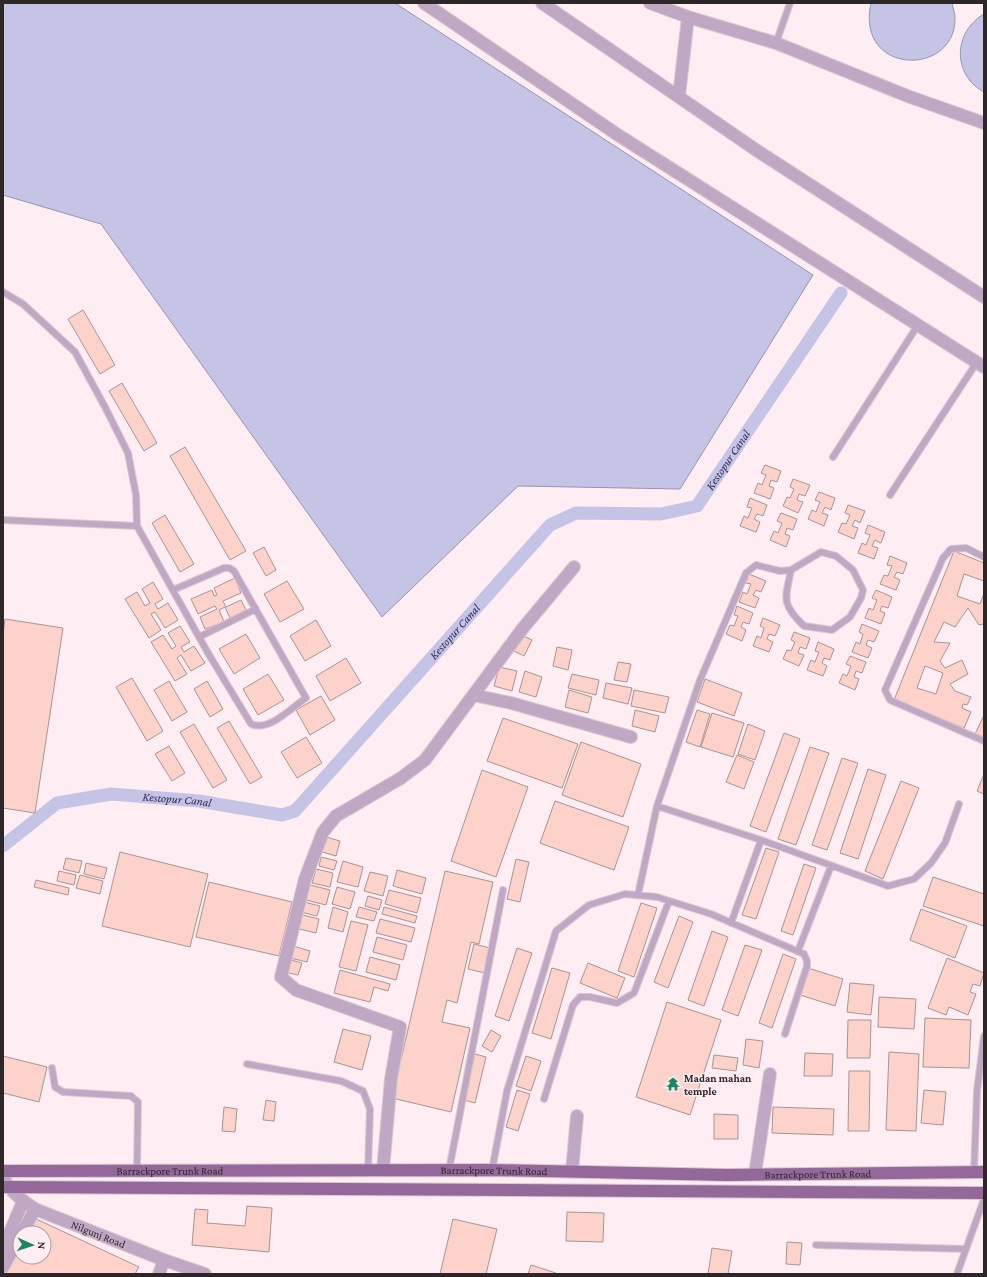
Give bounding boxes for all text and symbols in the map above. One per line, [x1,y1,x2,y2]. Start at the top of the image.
water label: Kestopur Canal [703,427,754,493]
water label: Kestopur Canal [427,600,484,662]
water label: Kestopur Canal [142,790,214,810]
place label: Madan mahan temple [684,1072,752,1097]
temple icon: Madan mahan temple [665,1076,681,1092]
street label: Barrackpore Trunk Road [441,1164,548,1177]
street label: Barrackpore Trunk Road [117,1165,224,1178]
street label: Barrackpore Trunk Road [764,1167,872,1181]
street label: Nilgunj Road [70,1218,127,1250]
north arrow [12,1225,52,1265]
text: N [36,1241,48,1250]

